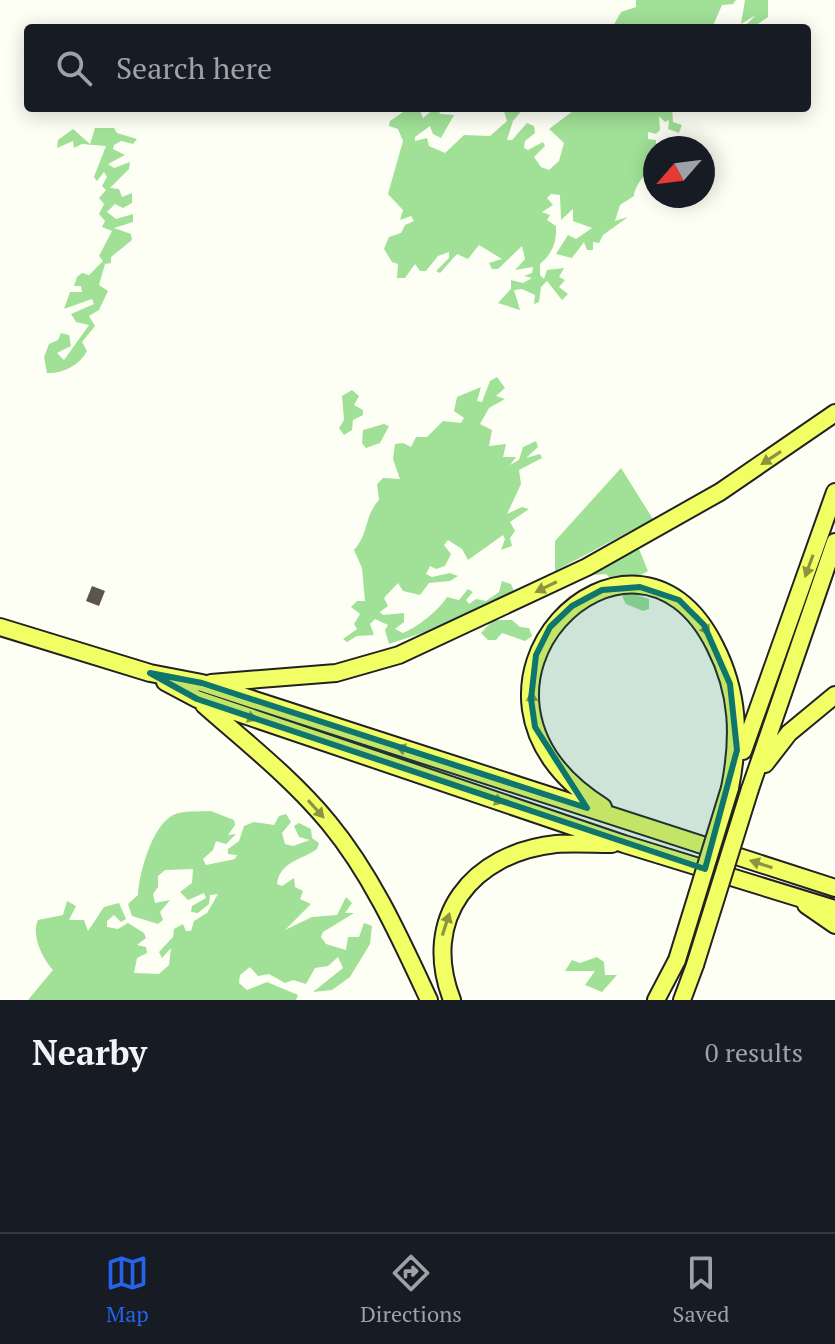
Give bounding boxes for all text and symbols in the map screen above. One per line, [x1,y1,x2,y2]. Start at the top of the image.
search box [24,24,811,112]
icon: search [52,46,96,90]
text: Search here [116,48,272,88]
north arrow [643,136,715,208]
one-way arrow [761,450,782,465]
one-way arrow [802,554,815,578]
one-way arrow [534,580,558,594]
one-way arrow [696,614,710,636]
one-way arrow [525,690,538,715]
one-way arrow [235,710,259,722]
one-way arrow [394,743,418,756]
one-way arrow [481,794,505,806]
one-way arrow [306,799,324,818]
one-way arrow [748,857,772,870]
one-way arrow [440,912,452,936]
text: Nearby [32,1030,147,1075]
text: 0 results [705,1035,803,1069]
tab: Map [105,1251,149,1328]
tab: Directions [360,1251,462,1328]
tab: Saved [673,1251,730,1328]

